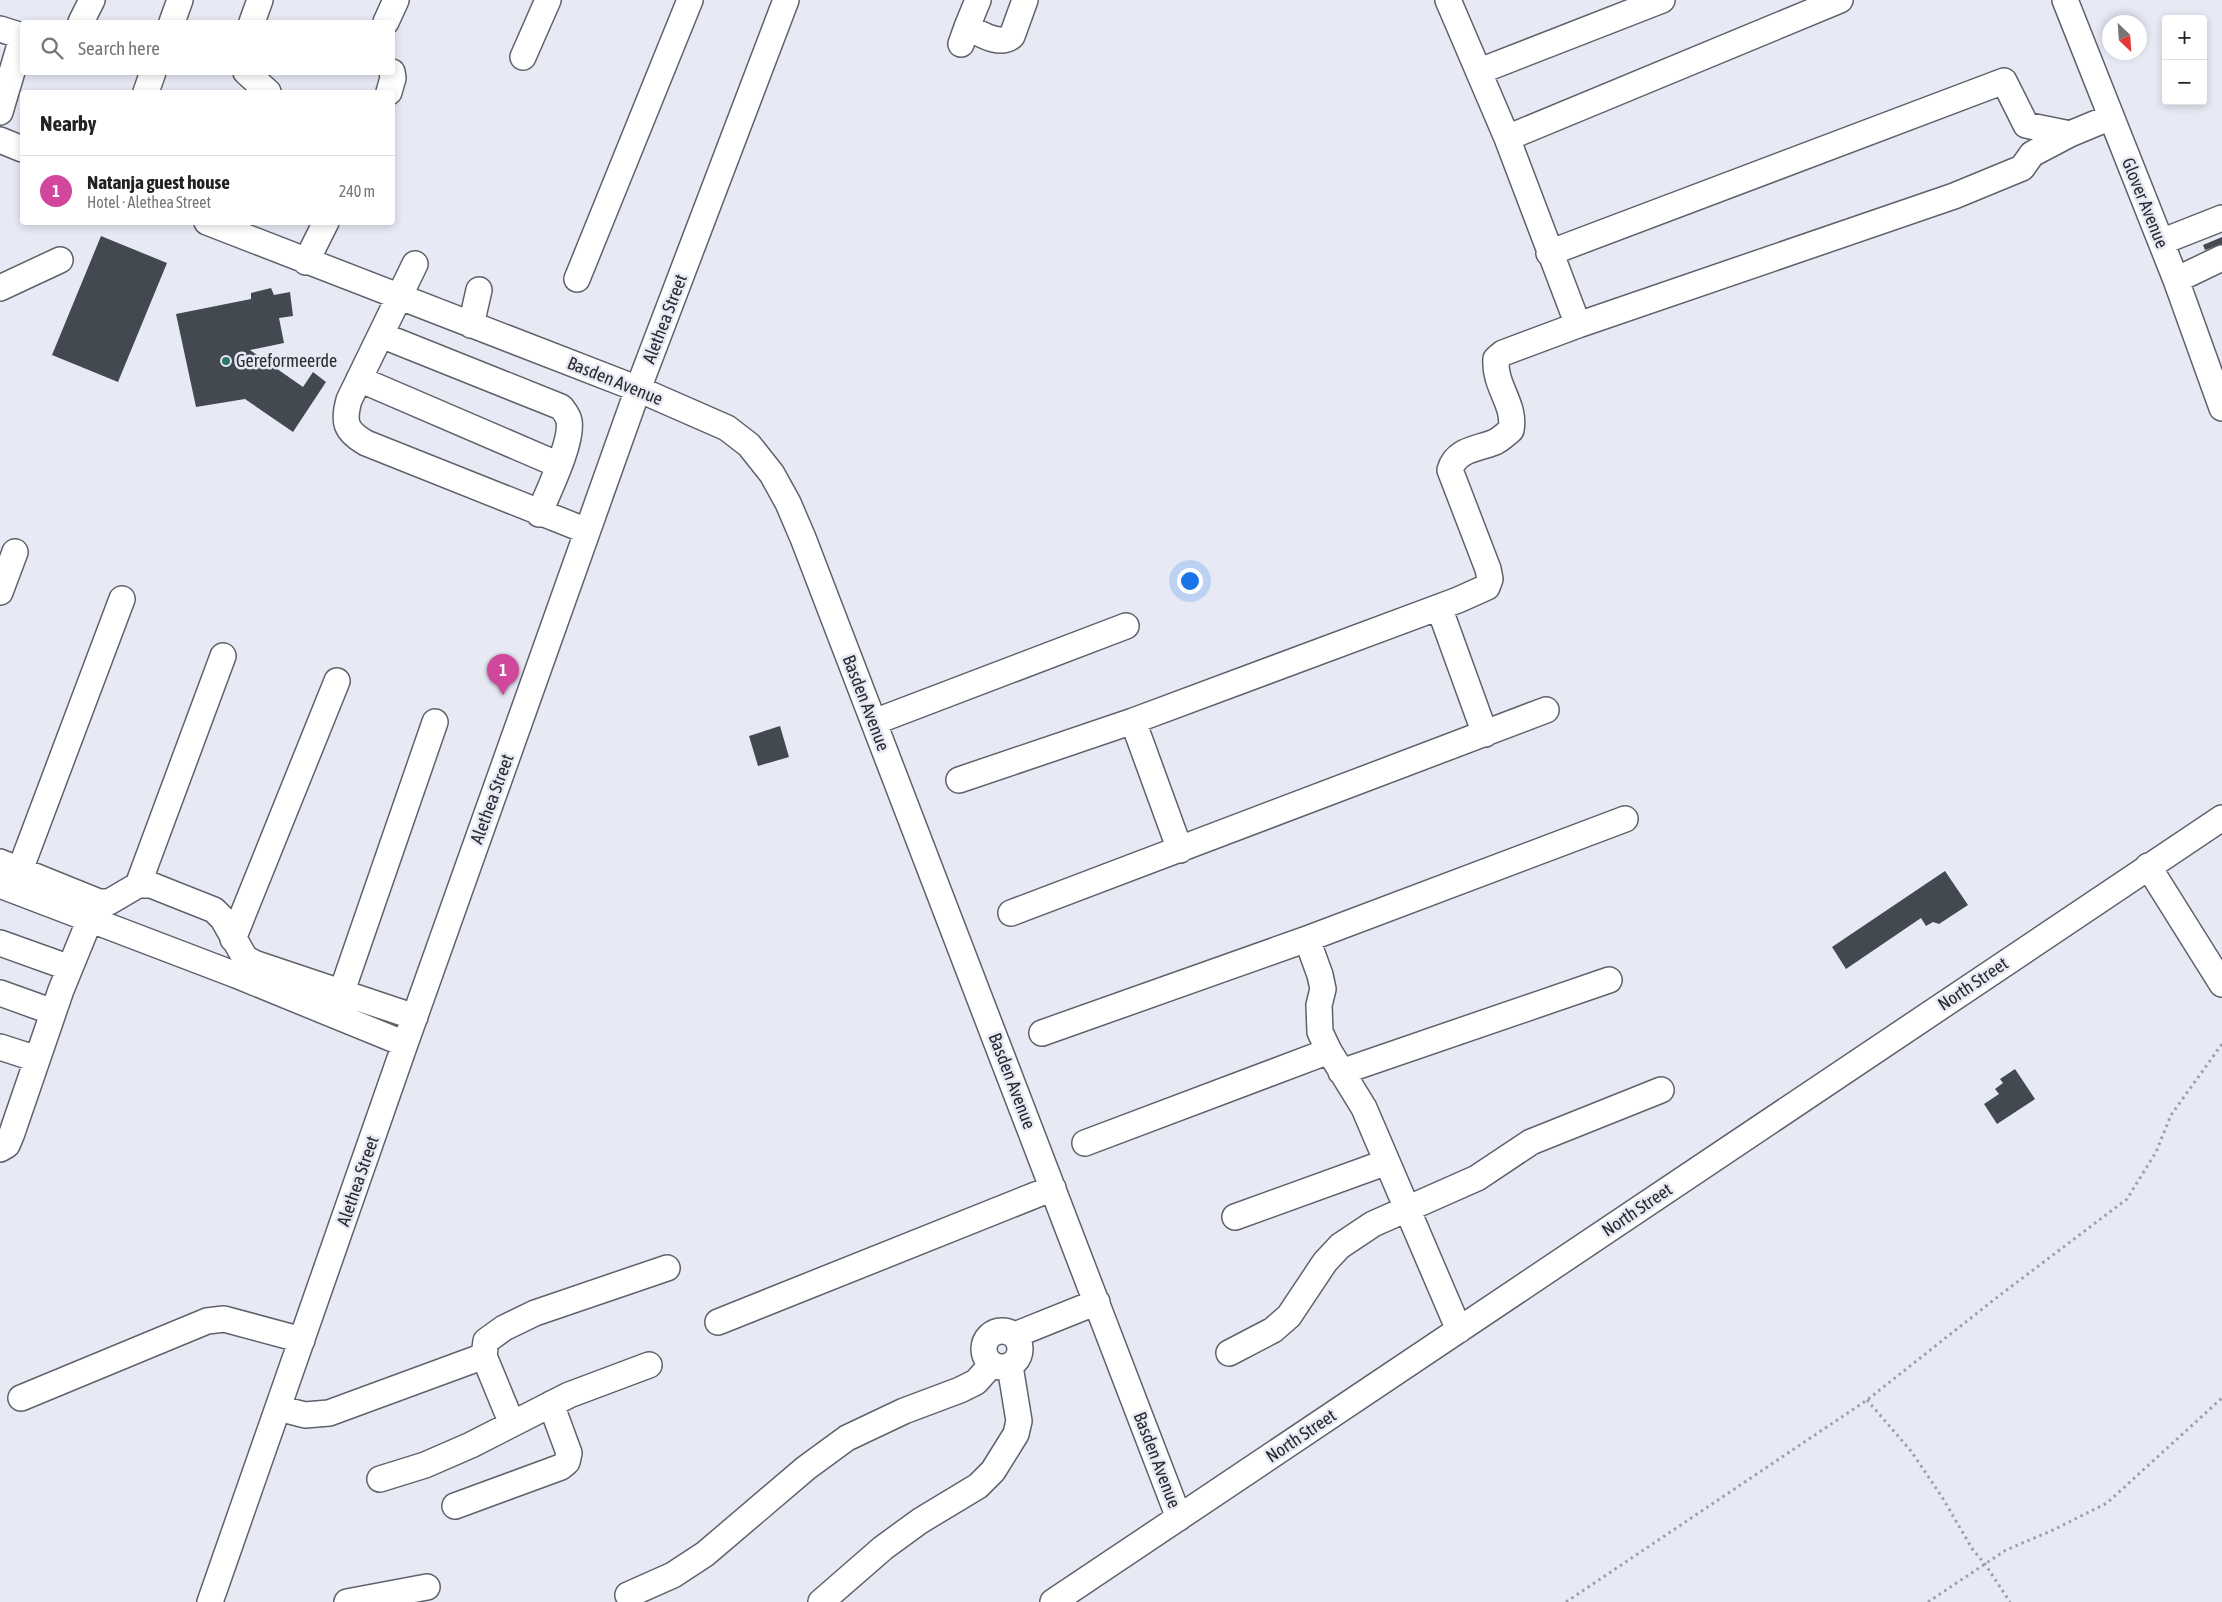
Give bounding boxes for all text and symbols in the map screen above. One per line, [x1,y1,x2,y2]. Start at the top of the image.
north arrow [2102,15,2147,60]
map controls [2162,15,2207,105]
button: + [2162,15,2207,60]
search box [20,20,395,75]
icon: search [38,34,66,62]
text: Search here [78,37,160,59]
button: − [2162,60,2207,105]
text: Nearby [40,111,96,135]
street label: Glover Avenue [2118,155,2173,251]
text: Natanja guest house [87,171,230,193]
text: 1 [52,182,60,200]
text: 240 m [339,182,375,200]
text: Hotel · Alethea Street [87,193,211,211]
street label: Alethea Street [638,271,691,366]
place label: Gereformeerde [236,350,337,371]
street label: Basden Avenue [564,352,666,409]
marker: Gereformeerde [220,355,232,367]
your location [1177,568,1203,594]
street label: Basden Avenue [839,652,894,754]
pin: 1 [487,654,519,695]
street label: Alethea Street [466,751,517,847]
street label: North Street [1934,952,2012,1015]
street label: Basden Avenue [985,1030,1040,1132]
street label: Alethea Street [332,1133,383,1229]
street label: North Street [1598,1178,1676,1241]
street label: North Street [1262,1404,1340,1467]
street label: Basden Avenue [1130,1409,1185,1511]

